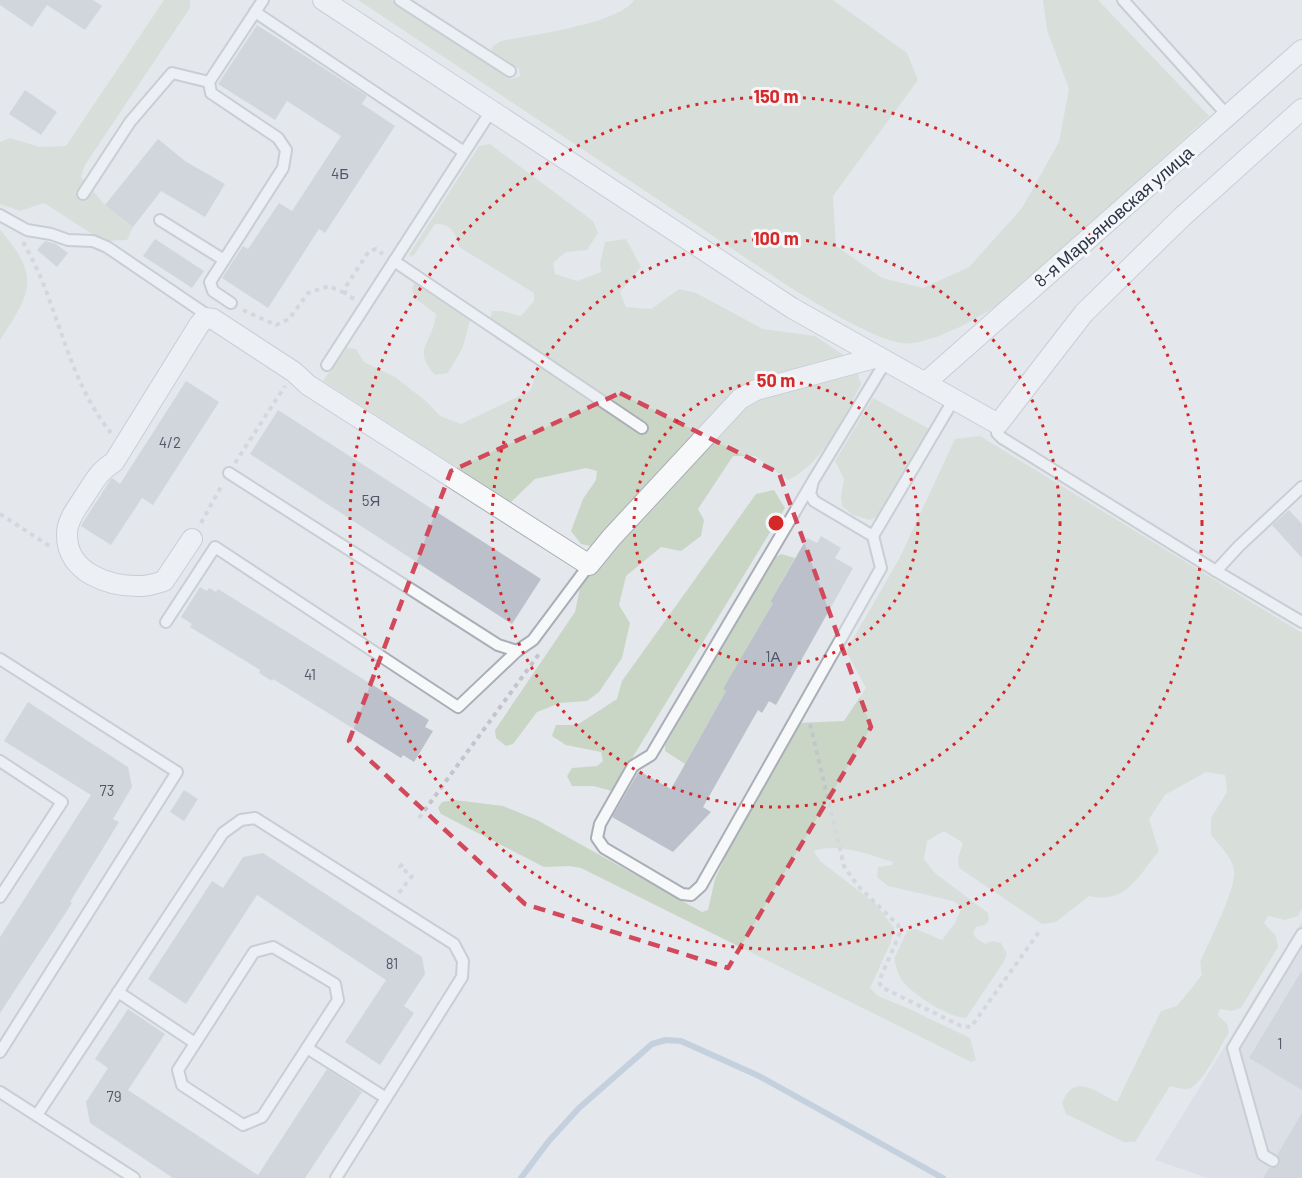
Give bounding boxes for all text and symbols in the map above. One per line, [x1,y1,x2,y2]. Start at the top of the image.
text: 150 m [754,85,798,107]
street label: 8-я Марьяновская улица [1029,141,1198,291]
house number: 4Б [331,164,349,182]
text: 100 m [753,227,799,249]
text: 50 m [757,369,795,391]
house number: 4/2 [159,433,181,451]
house number: 5Я [362,491,380,509]
centre of rings [766,513,786,533]
house number: 1А [765,647,781,665]
house number: 41 [304,665,316,683]
house number: 73 [100,781,114,799]
house number: 81 [386,954,398,972]
house number: 1 [1277,1034,1283,1052]
house number: 79 [107,1087,121,1105]

